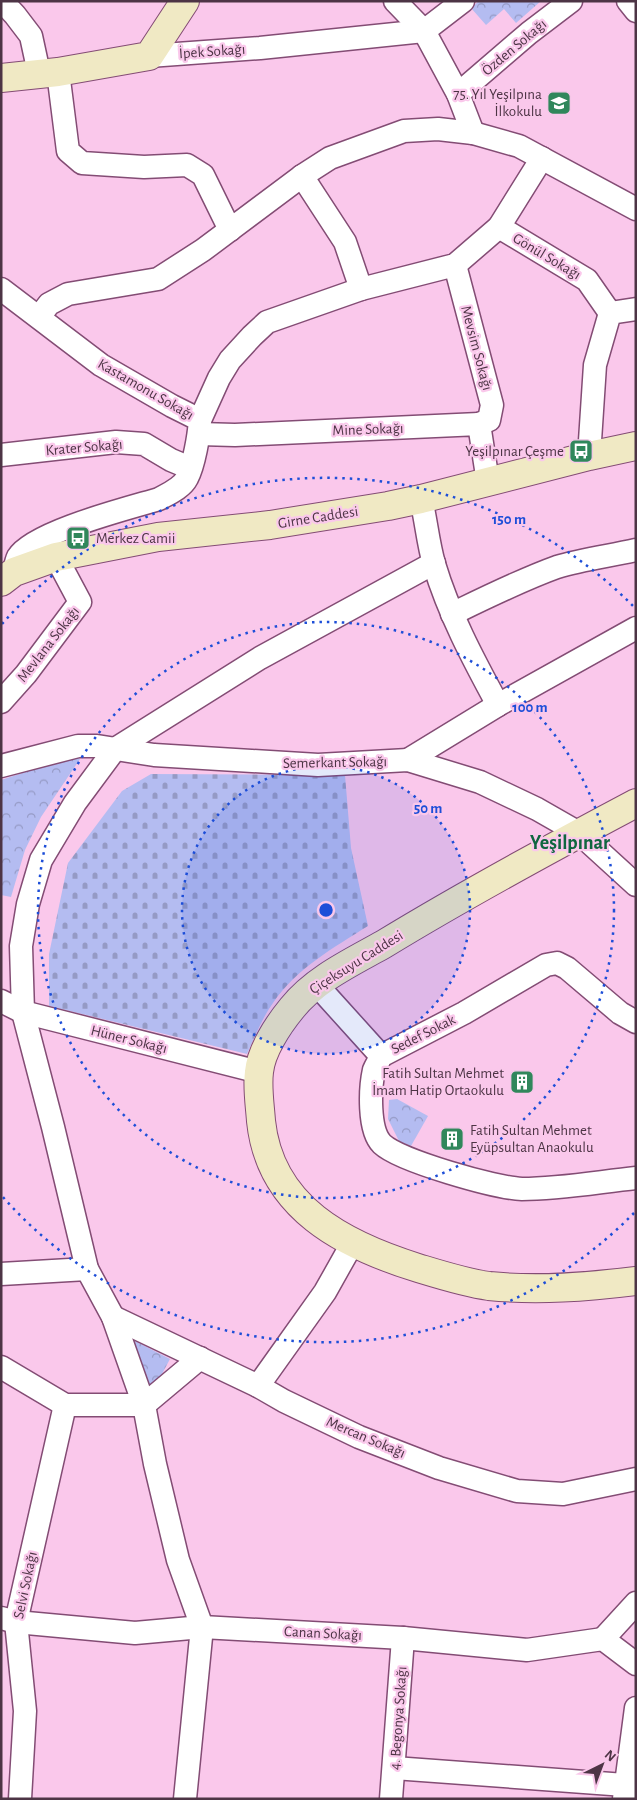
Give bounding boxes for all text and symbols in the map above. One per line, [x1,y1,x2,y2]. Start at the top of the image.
street label: Özden Sokağı [478,15,549,79]
street label: İpek Sokağı [178,40,246,61]
place label: 75. Yıl Yeşilpına İlkokulu [453,87,542,119]
school or university icon: 75. Yıl Yeşilpına İlkokulu [546,90,572,116]
street label: Gönül Sokağı [510,230,583,282]
street label: Mevsim Sokağı [458,304,495,392]
street label: Kastamonu Sokağı [95,356,196,423]
street label: Mine Sokağı [332,421,404,438]
street label: Krater Sokağı [45,437,123,458]
bus stop icon: Yeşilpınar Çeşme [568,438,594,464]
place label: Yeşilpınar Çeşme [465,444,564,459]
street label: Girne Caddesi [277,504,359,531]
text: 150 m [492,512,526,527]
bus stop icon: Merkez Camii [65,525,91,551]
place label: Merkez Camii [96,531,175,546]
street label: Mevlana Sokağı [14,604,82,685]
text: 100 m [512,700,548,715]
street label: Semerkant Sokağı [283,754,387,771]
text: 50 m [414,801,442,816]
district label: Yeşilpınar [530,833,610,853]
centre of rings [317,901,335,919]
street label: Çiçeksuyu Caddesi [307,928,406,997]
street label: Sedef Sokak [389,1012,458,1057]
street label: Hüner Sokağı [89,1023,169,1056]
place label: Fatih Sultan Mehmet İmam Hatip Ortaokulu [372,1066,504,1098]
building icon: Fatih Sultan Mehmet İmam Hatip Ortaokulu [509,1069,535,1095]
place label: Fatih Sultan Mehmet Eyüpsultan Anaokulu [470,1123,594,1155]
building icon: Fatih Sultan Mehmet Eyüpsultan Anaokulu [439,1126,465,1152]
street label: Mercan Sokağı [324,1414,408,1461]
street label: Selvi Sokağı [11,1550,40,1620]
street label: Canan Sokağı [284,1624,362,1643]
street label: 4. Begonya Sokağı [387,1666,410,1770]
north arrow [577,1740,627,1790]
text: N [602,1748,618,1765]

